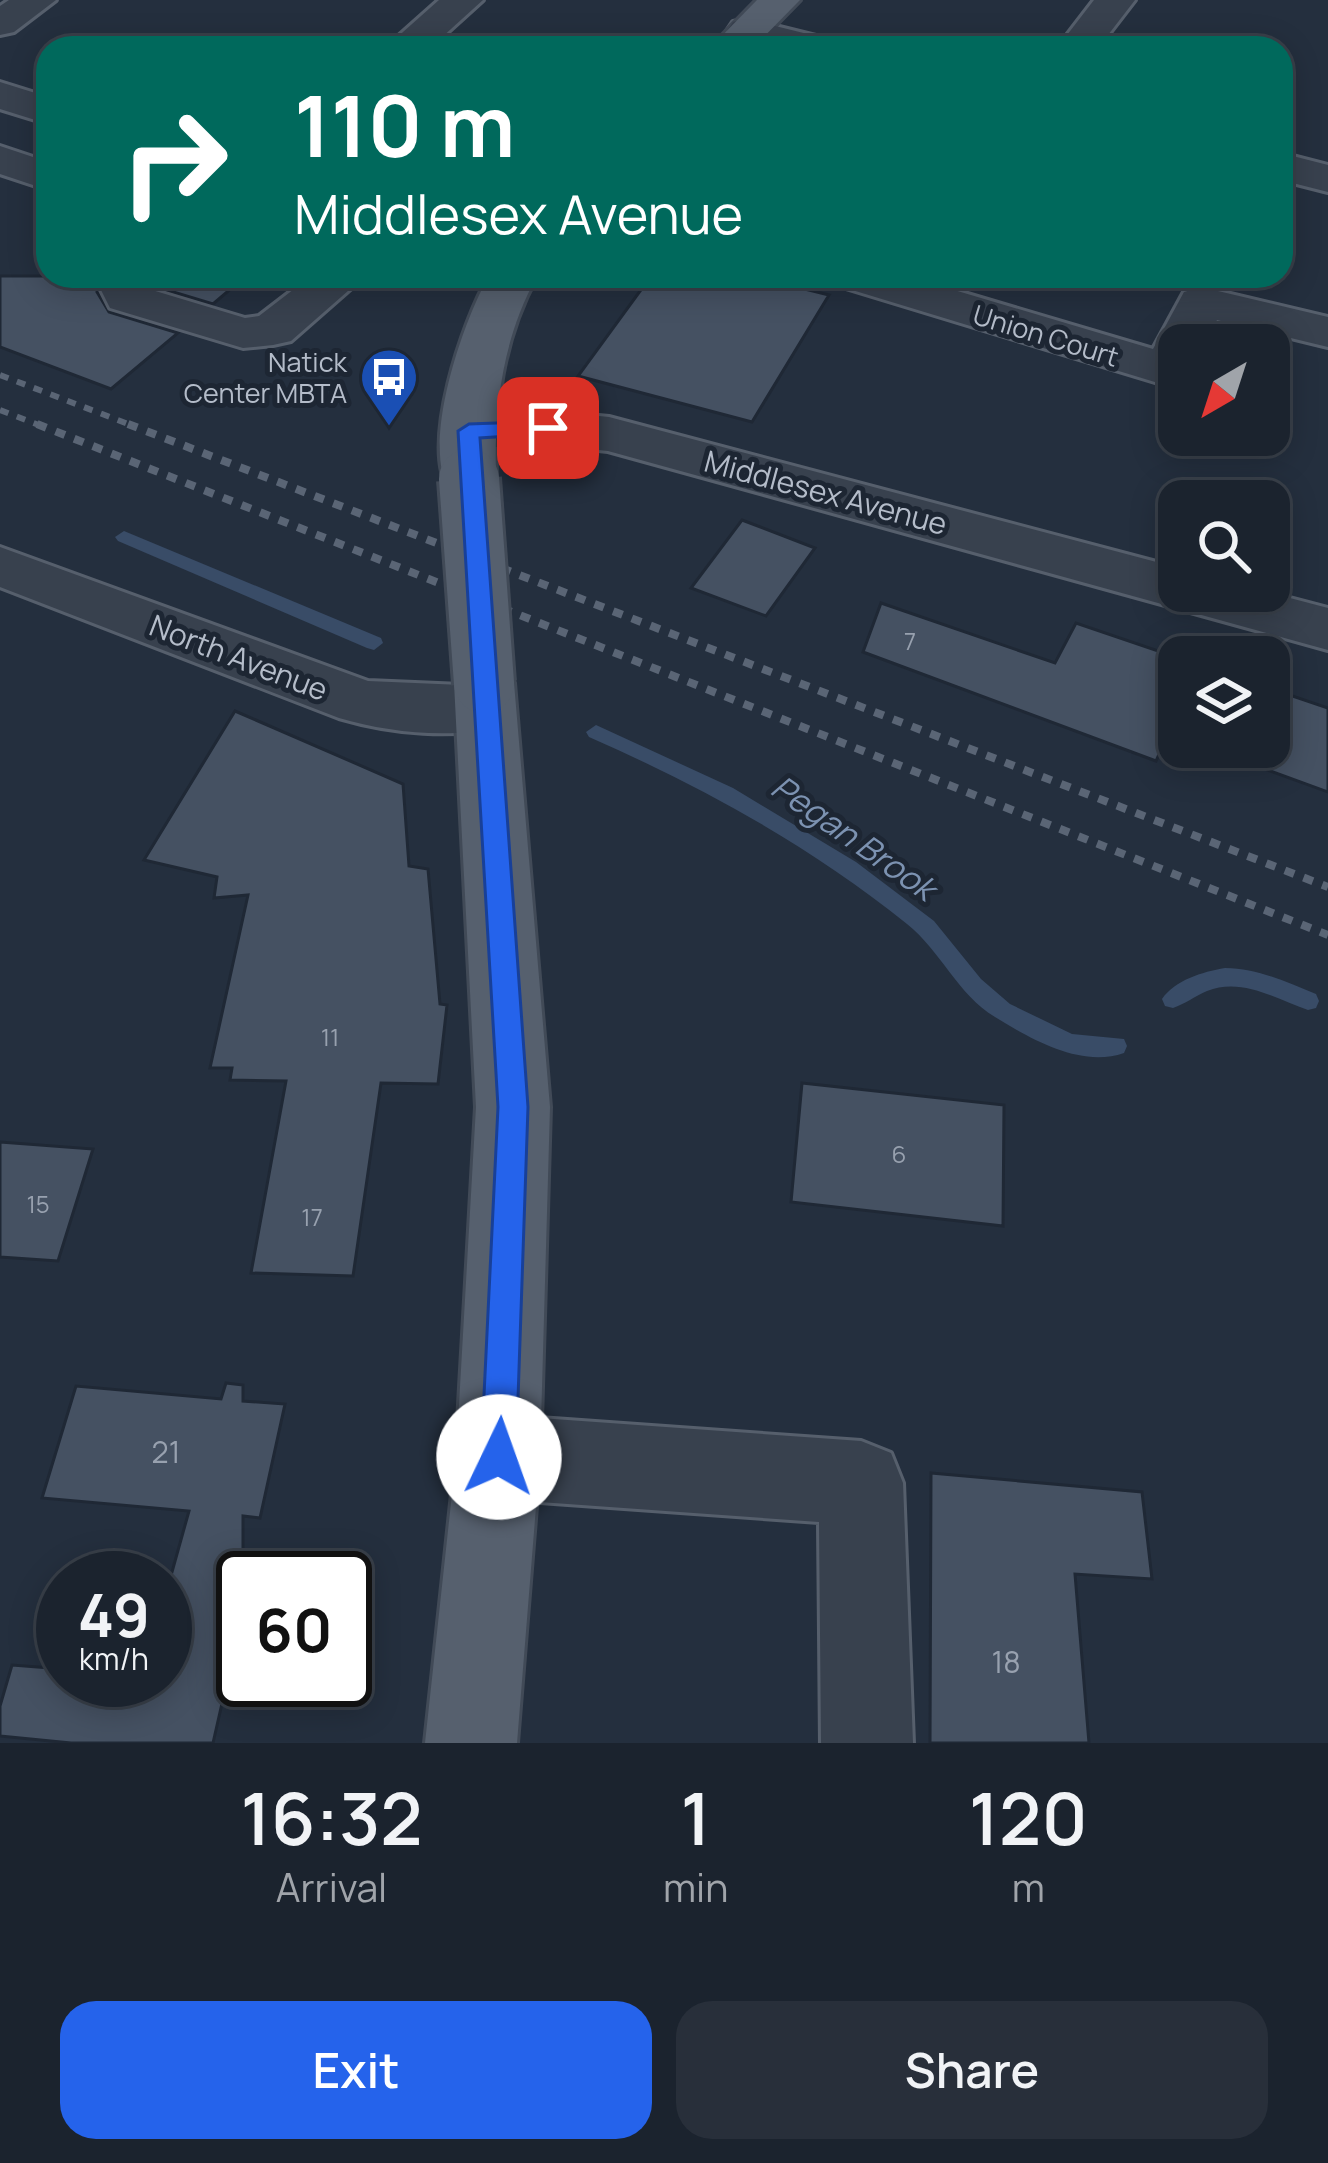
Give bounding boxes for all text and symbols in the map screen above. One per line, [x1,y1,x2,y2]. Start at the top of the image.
text: 110 m [294,67,515,182]
icon: right [96,84,252,240]
text: Middlesex Avenue [294,176,743,250]
street label: Union Court [969,295,1123,375]
north arrow [1158,324,1290,456]
map controls [1158,324,1290,768]
place label: Natick Center MBTA [184,343,348,411]
bus stop icon: Natick Center MBTA [358,346,420,428]
pin [497,377,599,479]
icon: arrive [515,395,581,461]
street label: Middlesex Avenue [700,440,952,544]
button: search [1158,480,1290,612]
street label: North Avenue [144,604,334,710]
house number: 7 [904,624,916,657]
button: layers [1158,636,1290,768]
water label: Pegan Brook [763,764,949,913]
house number: 11 [321,1020,339,1053]
house number: 6 [892,1137,906,1170]
house number: 15 [26,1187,50,1220]
house number: 17 [301,1200,323,1233]
position arrow [436,1394,562,1520]
house number: 21 [152,1431,180,1472]
speed limit sign: 60 [216,1551,372,1707]
text: 49 [78,1573,150,1655]
text: km/h [79,1638,149,1679]
house number: 18 [991,1641,1021,1682]
text: 16:32 [240,1768,423,1867]
text: 1 [680,1768,711,1867]
text: 120 [969,1768,1088,1867]
text: Arrival [276,1860,387,1914]
text: min [663,1860,728,1914]
text: m [1012,1860,1045,1914]
button: Exit [60,2001,652,2139]
button: Share [676,2001,1268,2139]

